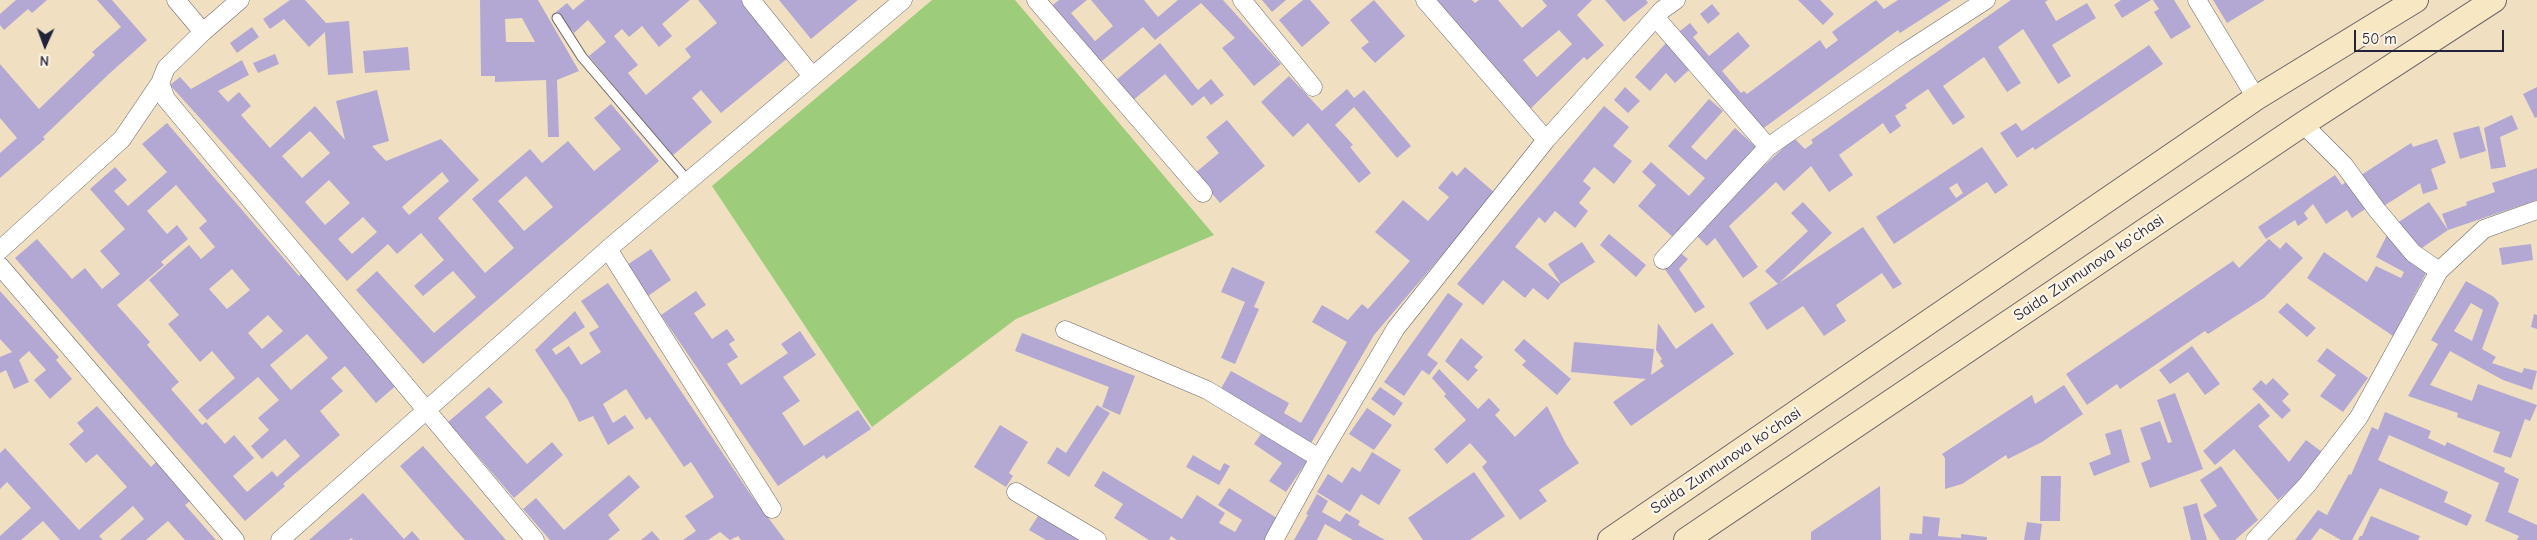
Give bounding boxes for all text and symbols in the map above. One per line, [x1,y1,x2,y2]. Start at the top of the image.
north arrow [20,20,70,70]
scale bar [2357,20,2507,52]
text: 50 m [2362,30,2397,48]
text: N [40,52,49,69]
street label: Saida Zunnunova ko'chasi [2010,211,2168,325]
street label: Saida Zunnunova ko'chasi [1647,404,1805,518]

